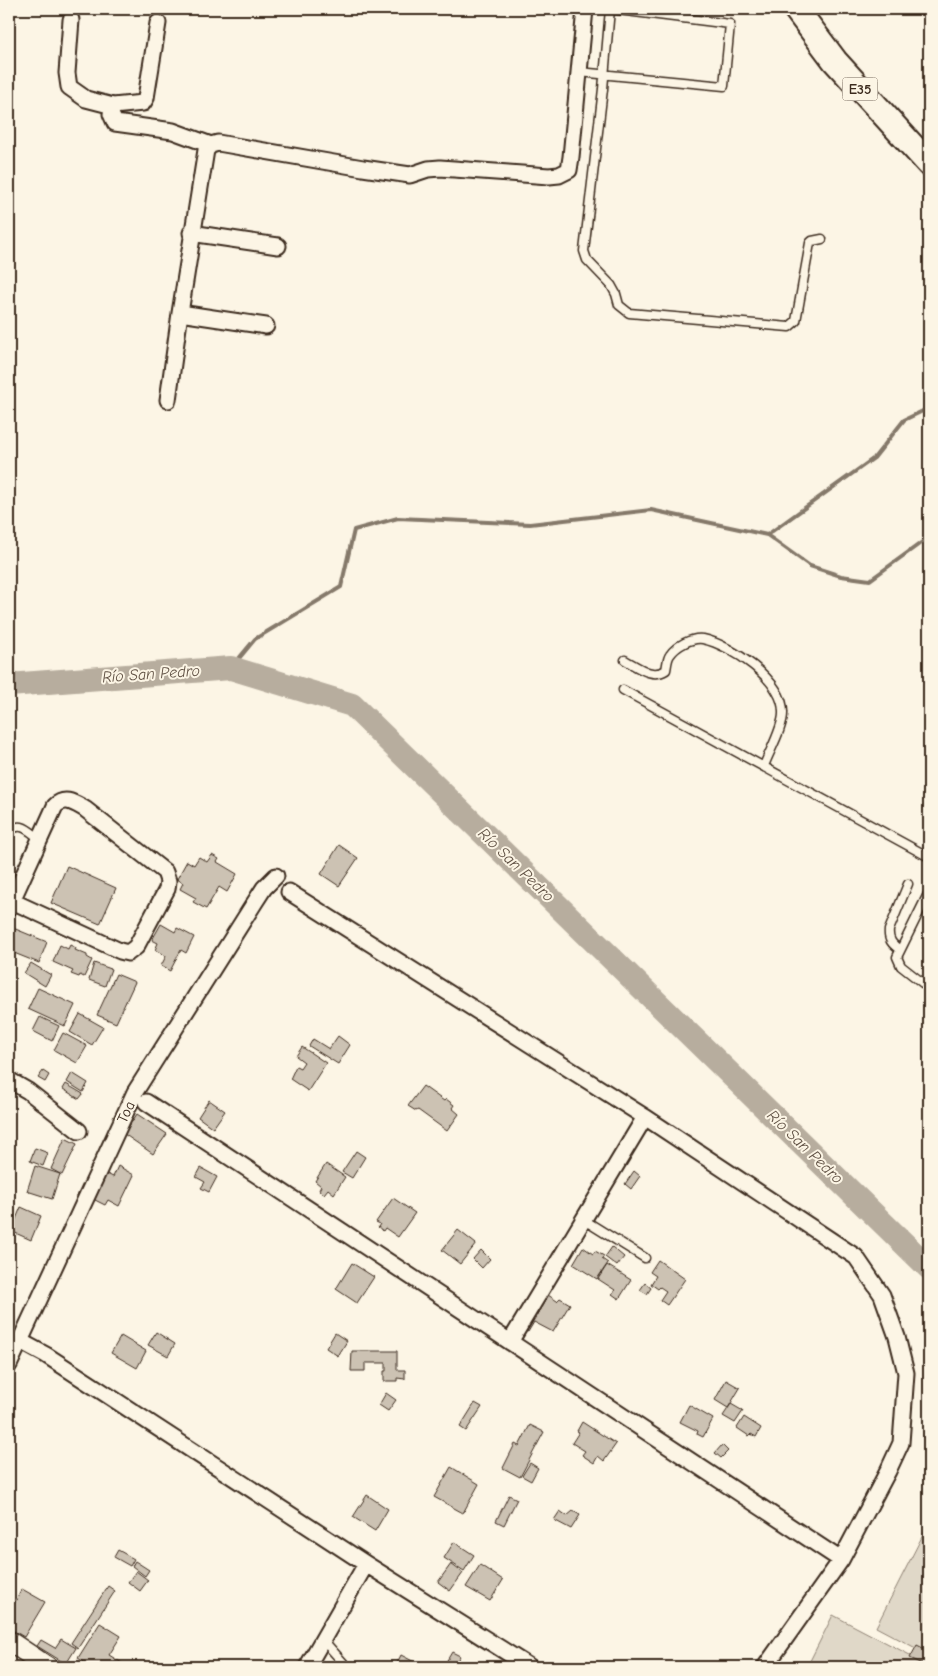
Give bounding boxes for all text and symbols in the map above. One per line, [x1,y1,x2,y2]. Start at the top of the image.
road number: E35 [842,78,878,100]
water label: Río San Pedro [102,662,200,686]
water label: Río San Pedro [475,825,557,905]
street label: Toa [113,1098,139,1126]
water label: Río San Pedro [764,1107,846,1187]

